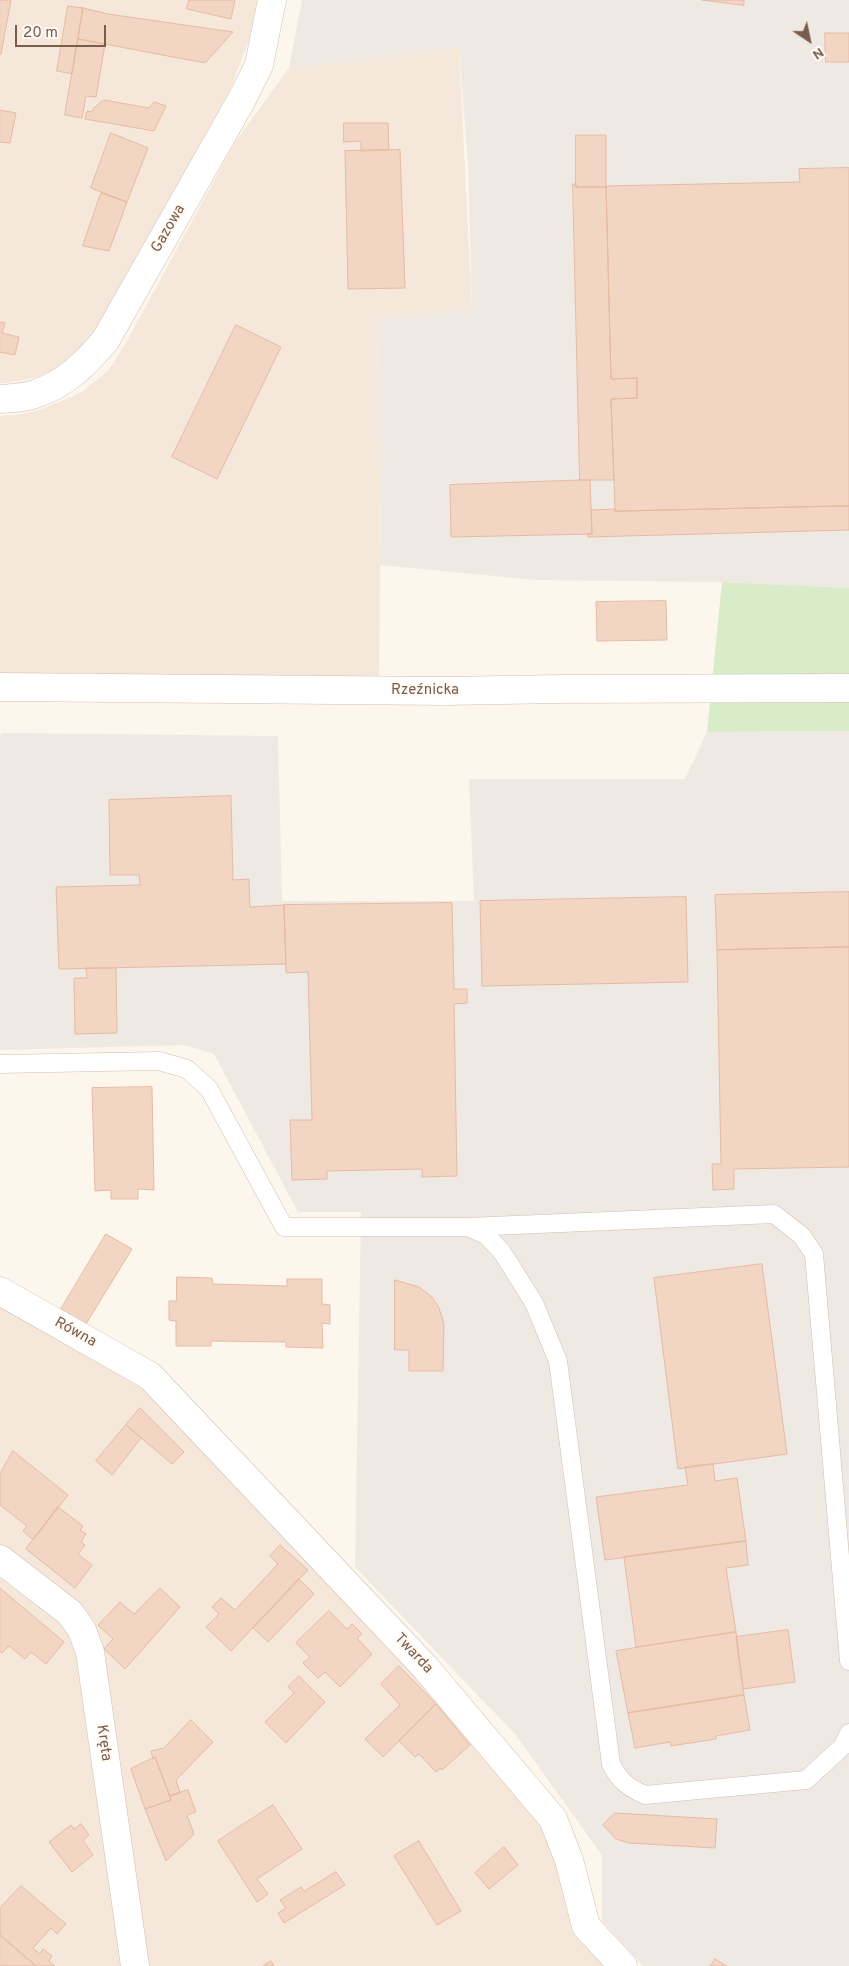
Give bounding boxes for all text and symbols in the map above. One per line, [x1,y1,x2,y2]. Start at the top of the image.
scale bar [18,15,109,47]
north arrow [784,15,834,65]
text: 20 m [23,24,58,43]
text: N [809,43,827,63]
street label: Gazowa [148,202,190,256]
street label: Rzeźnicka [391,682,459,700]
street label: Równa [51,1314,99,1352]
street label: Twarda [390,1630,436,1678]
street label: Kręta [92,1724,114,1762]

